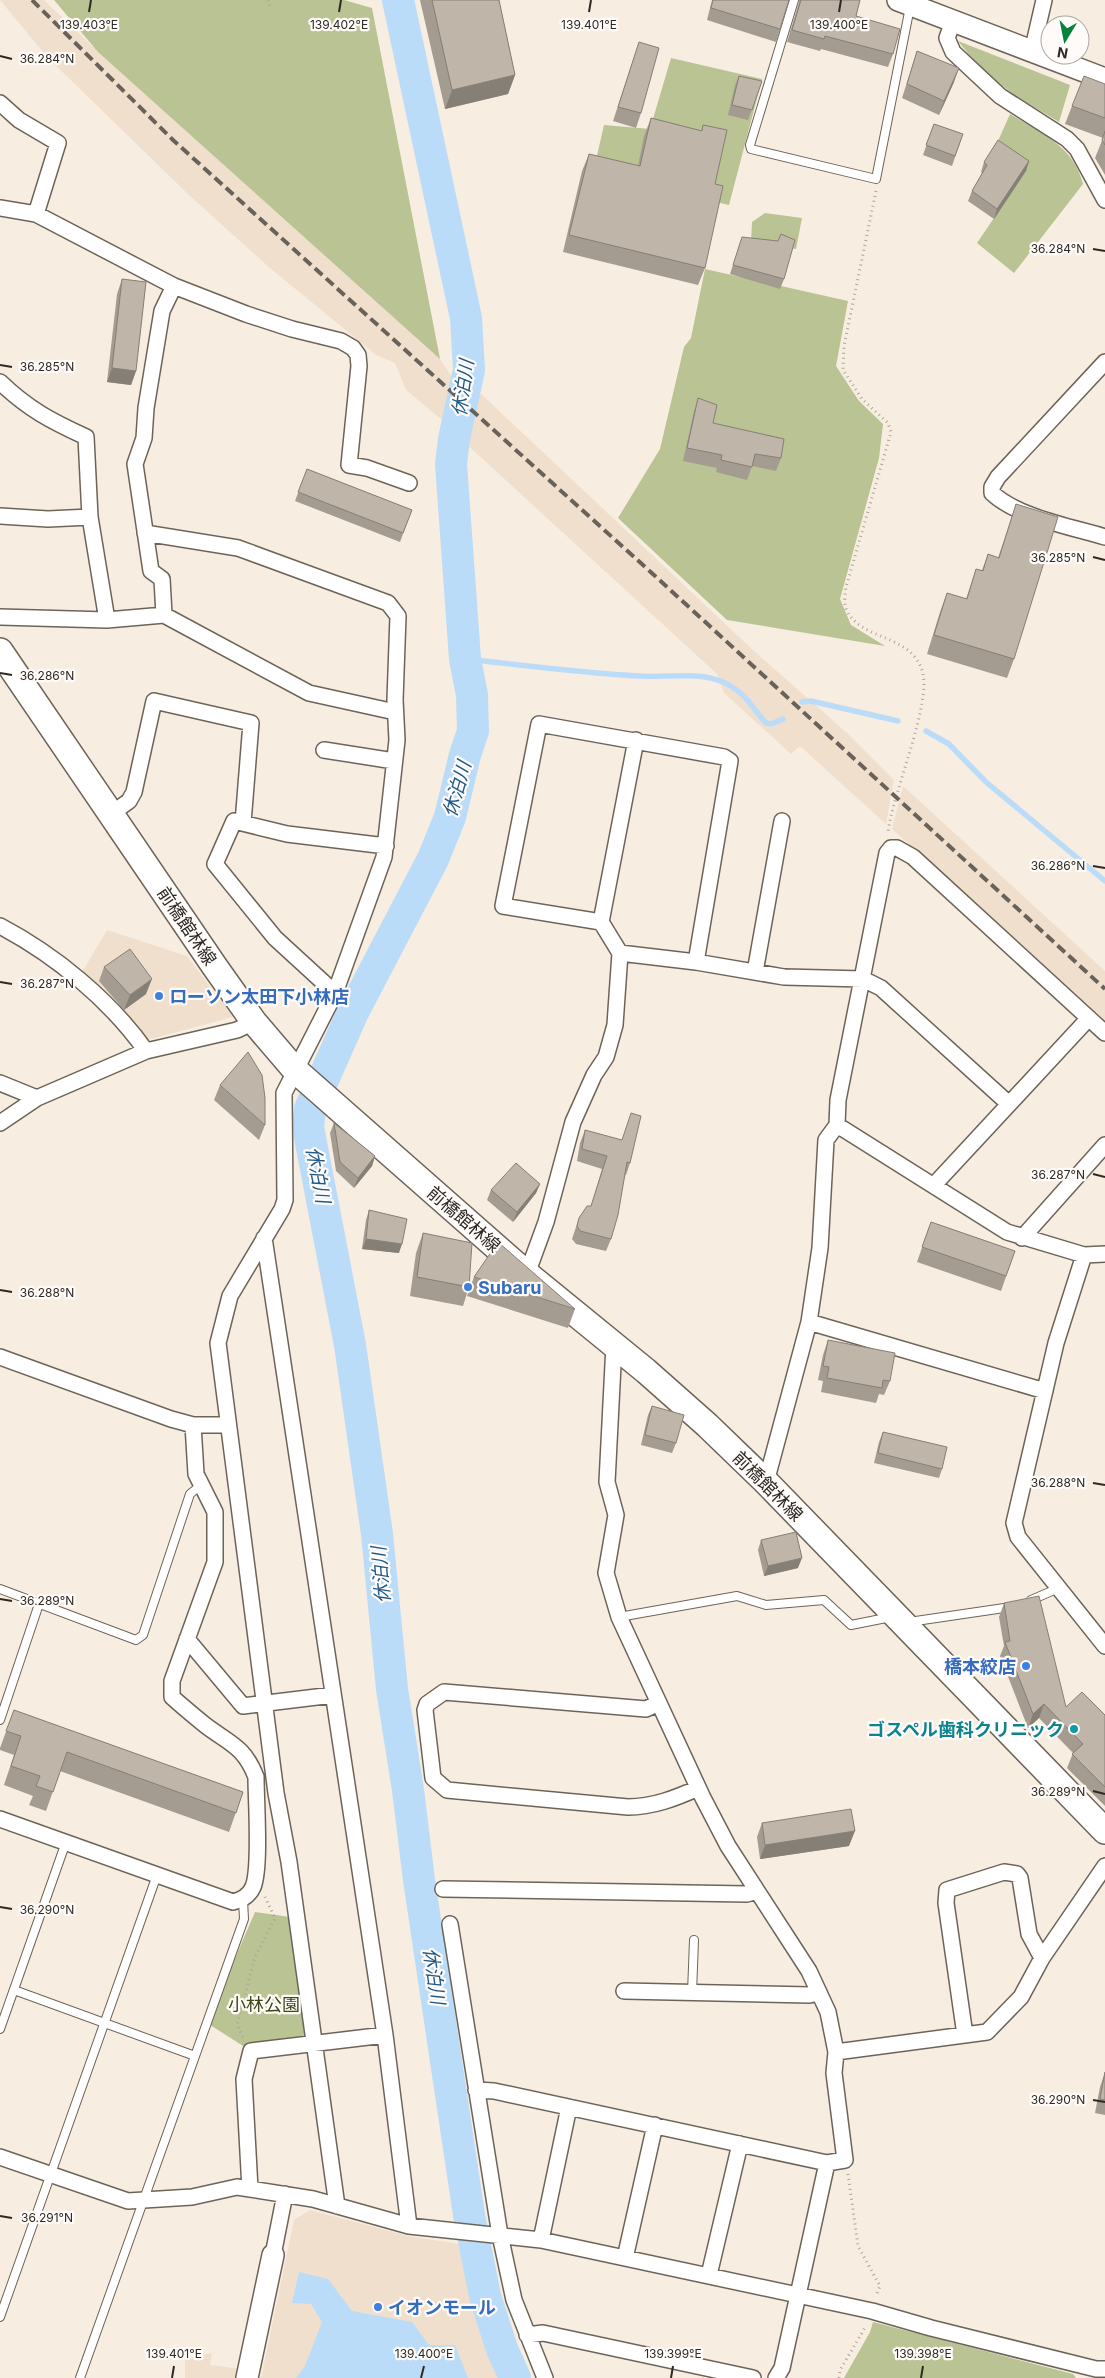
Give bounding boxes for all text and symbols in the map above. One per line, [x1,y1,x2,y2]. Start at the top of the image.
north arrow [1040,15,1090,65]
text: 139.403°E [60,17,118,32]
text: 139.402°E [310,17,368,32]
text: 139.401°E [561,17,617,32]
text: 139.400°E [810,17,868,32]
text: N [1056,44,1069,63]
text: 36.284°N [20,51,74,66]
text: 36.284°N [1031,241,1085,256]
water label: 休泊川 [448,356,479,418]
text: 36.285°N [20,359,74,374]
text: 36.285°N [1031,550,1085,565]
text: 36.286°N [20,668,74,683]
water label: 休泊川 [438,757,476,820]
text: 36.286°N [1031,858,1085,873]
street label: 前橋館林線 [153,883,221,969]
text: 36.287°N [20,976,74,991]
place label: ローソン太田下小林店 [169,986,349,1007]
marker: ローソン太田下小林店 [153,990,165,1002]
water label: 休泊川 [301,1145,335,1207]
text: 36.287°N [1031,1167,1085,1182]
street label: 前橋館林線 [423,1182,505,1256]
place label: Subaru [478,1277,542,1298]
marker: Subaru [462,1281,474,1293]
text: 36.288°N [20,1285,74,1300]
street label: 前橋館林線 [729,1447,807,1525]
text: 36.288°N [1031,1475,1085,1490]
water label: 休泊川 [367,1544,395,1604]
text: 36.289°N [20,1593,74,1608]
place label: 橋本絞店 [944,1656,1016,1677]
marker: 橋本絞店 [1020,1660,1032,1672]
place label: ゴスペル歯科クリニック [867,1719,1064,1740]
marker: ゴスペル歯科クリニック [1068,1723,1080,1735]
text: 36.289°N [1031,1784,1085,1799]
text: 36.290°N [20,1902,74,1917]
water label: 休泊川 [419,1946,450,2008]
park label: 小林公園 [228,1994,300,2015]
text: 36.290°N [1031,2092,1085,2107]
text: 36.291°N [21,2210,73,2225]
place label: イオンモール [388,2297,496,2318]
marker: イオンモール [372,2301,384,2313]
text: 139.401°E [146,2346,202,2361]
text: 139.400°E [395,2346,453,2361]
text: 139.399°E [644,2346,702,2361]
text: 139.398°E [894,2346,952,2361]

